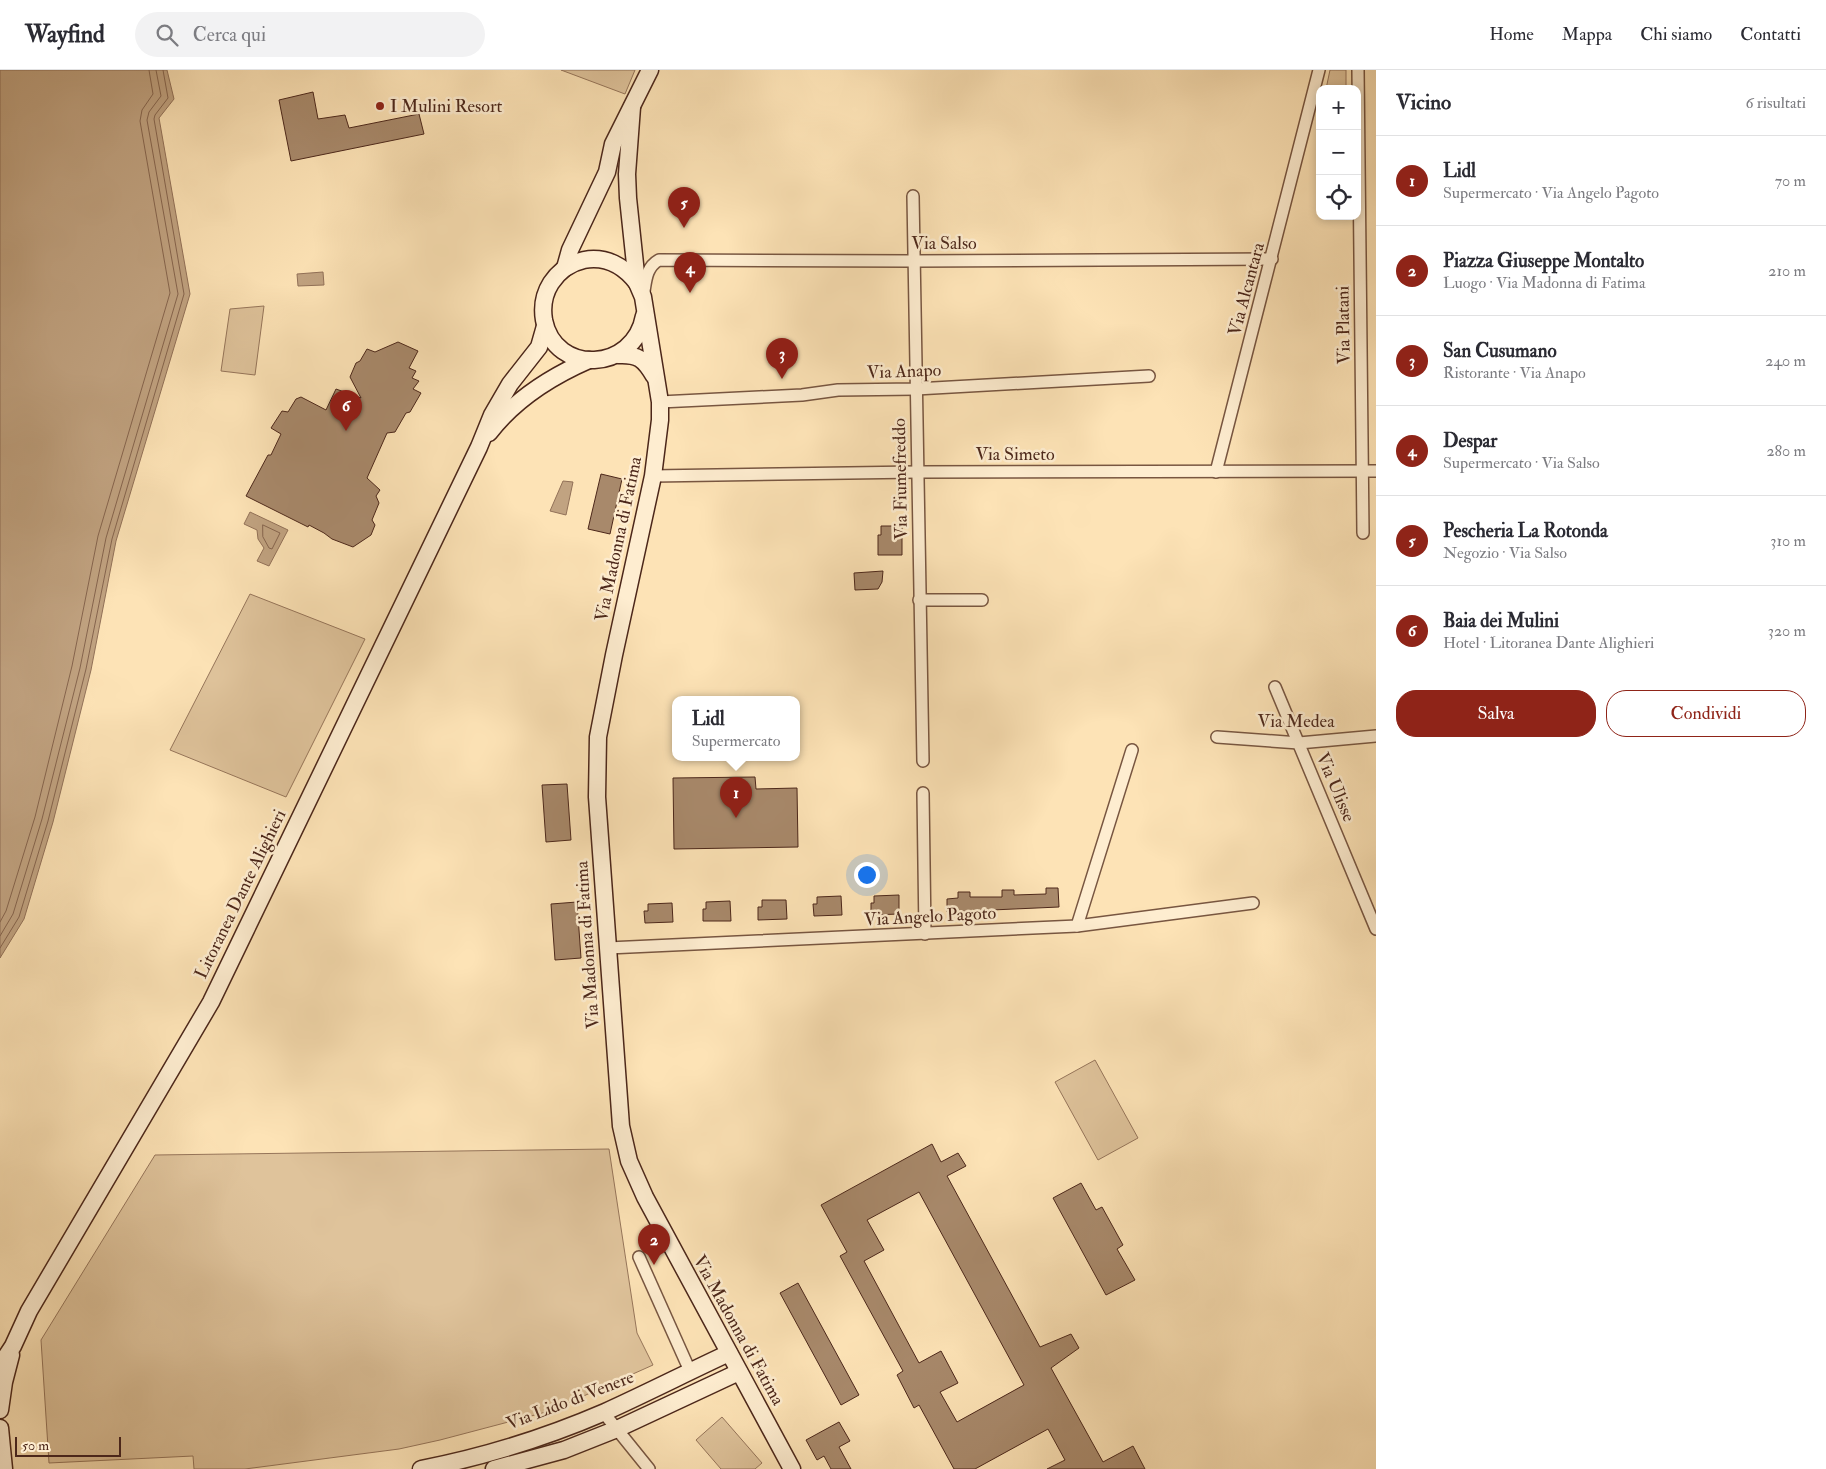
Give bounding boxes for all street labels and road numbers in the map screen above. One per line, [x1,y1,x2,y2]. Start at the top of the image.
street label: Via Salso [911,232,977,255]
street label: Via Alcantara [1223,239,1270,338]
street label: Via Platani [1331,285,1356,364]
street label: Via Anapo [866,359,942,384]
street label: Via Fiumefreddo [888,418,913,540]
street label: Via Simeto [975,443,1055,466]
street label: Via Madonna di Fatima [590,454,647,624]
street label: Via Medea [1257,710,1335,733]
street label: Via Ulisse [1311,749,1361,826]
street label: Litoranea Dante Alighieri [189,806,292,983]
street label: Via Madonna di Fatima [570,860,605,1030]
street label: Via Angelo Pagoto [863,902,997,931]
street label: Via Madonna di Fatima [688,1251,790,1410]
street label: Via Lido di Venere [503,1365,638,1435]

